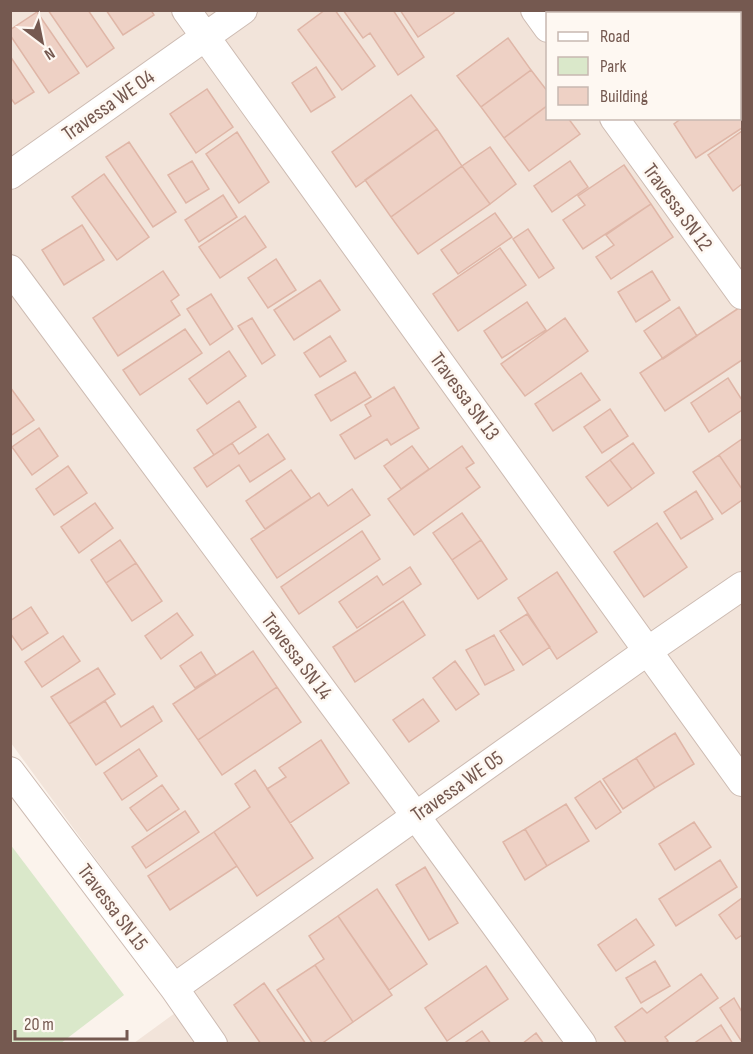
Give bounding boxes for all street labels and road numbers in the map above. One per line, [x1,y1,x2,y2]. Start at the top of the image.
street label: Travessa WE 04 [57,64,159,146]
street label: Travessa SN 12 [637,158,718,256]
street label: Travessa SN 13 [424,348,505,445]
street label: Travessa SN 14 [256,608,338,705]
street label: Travessa WE 05 [406,746,508,827]
street label: Travessa SN 15 [72,859,153,956]

